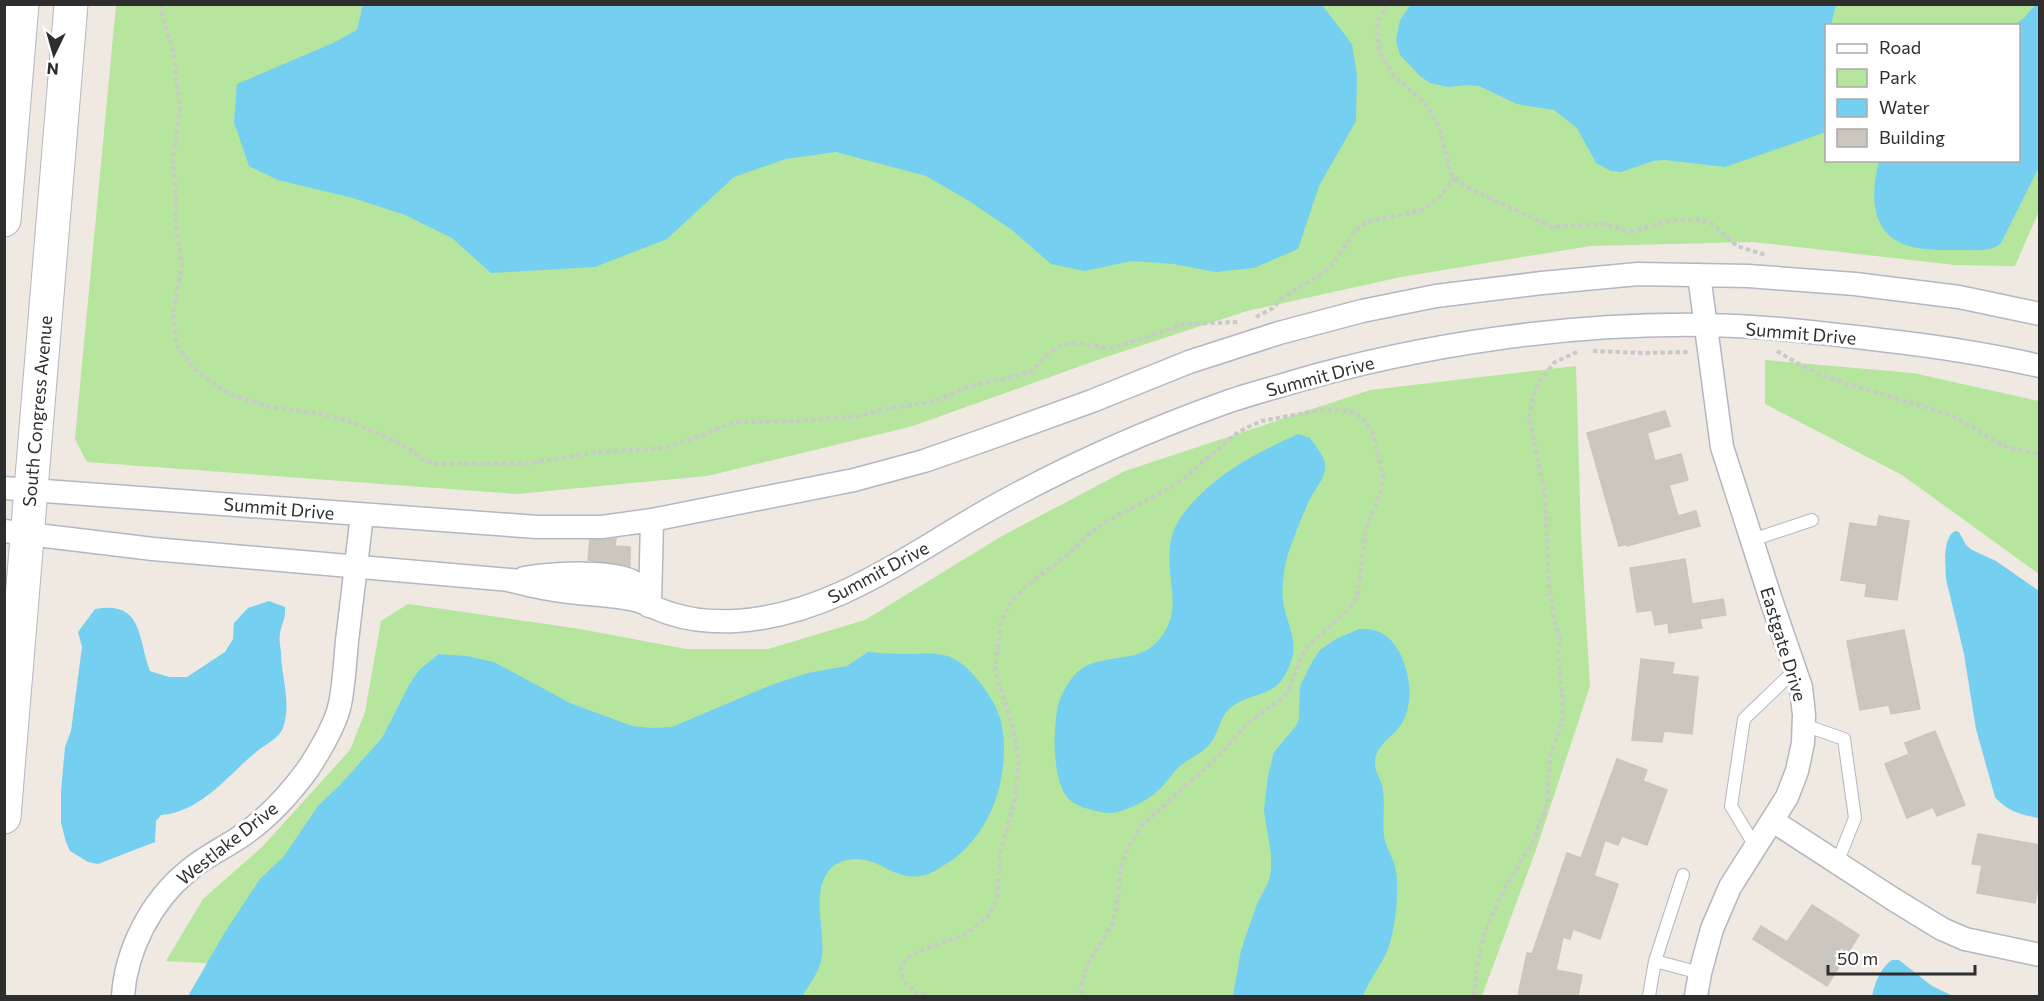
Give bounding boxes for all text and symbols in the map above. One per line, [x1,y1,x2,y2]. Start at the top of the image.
north arrow [24,24,84,84]
legend [1825,24,2020,162]
text: Road [1879,36,1921,58]
text: N [46,59,59,79]
text: Park [1879,66,1917,88]
text: Water [1879,96,1930,118]
text: Building [1879,126,1945,148]
street label: South Congress Avenue [18,314,56,508]
street label: Summit Drive [1745,317,1857,349]
street label: Summit Drive [1264,351,1376,401]
street label: Summit Drive [223,492,335,524]
street label: Summit Drive [824,536,932,608]
street label: Eastgate Drive [1756,584,1812,704]
street label: Westlake Drive [172,797,282,889]
scale bar [1828,938,1975,976]
text: 50 m [1837,947,1878,969]

